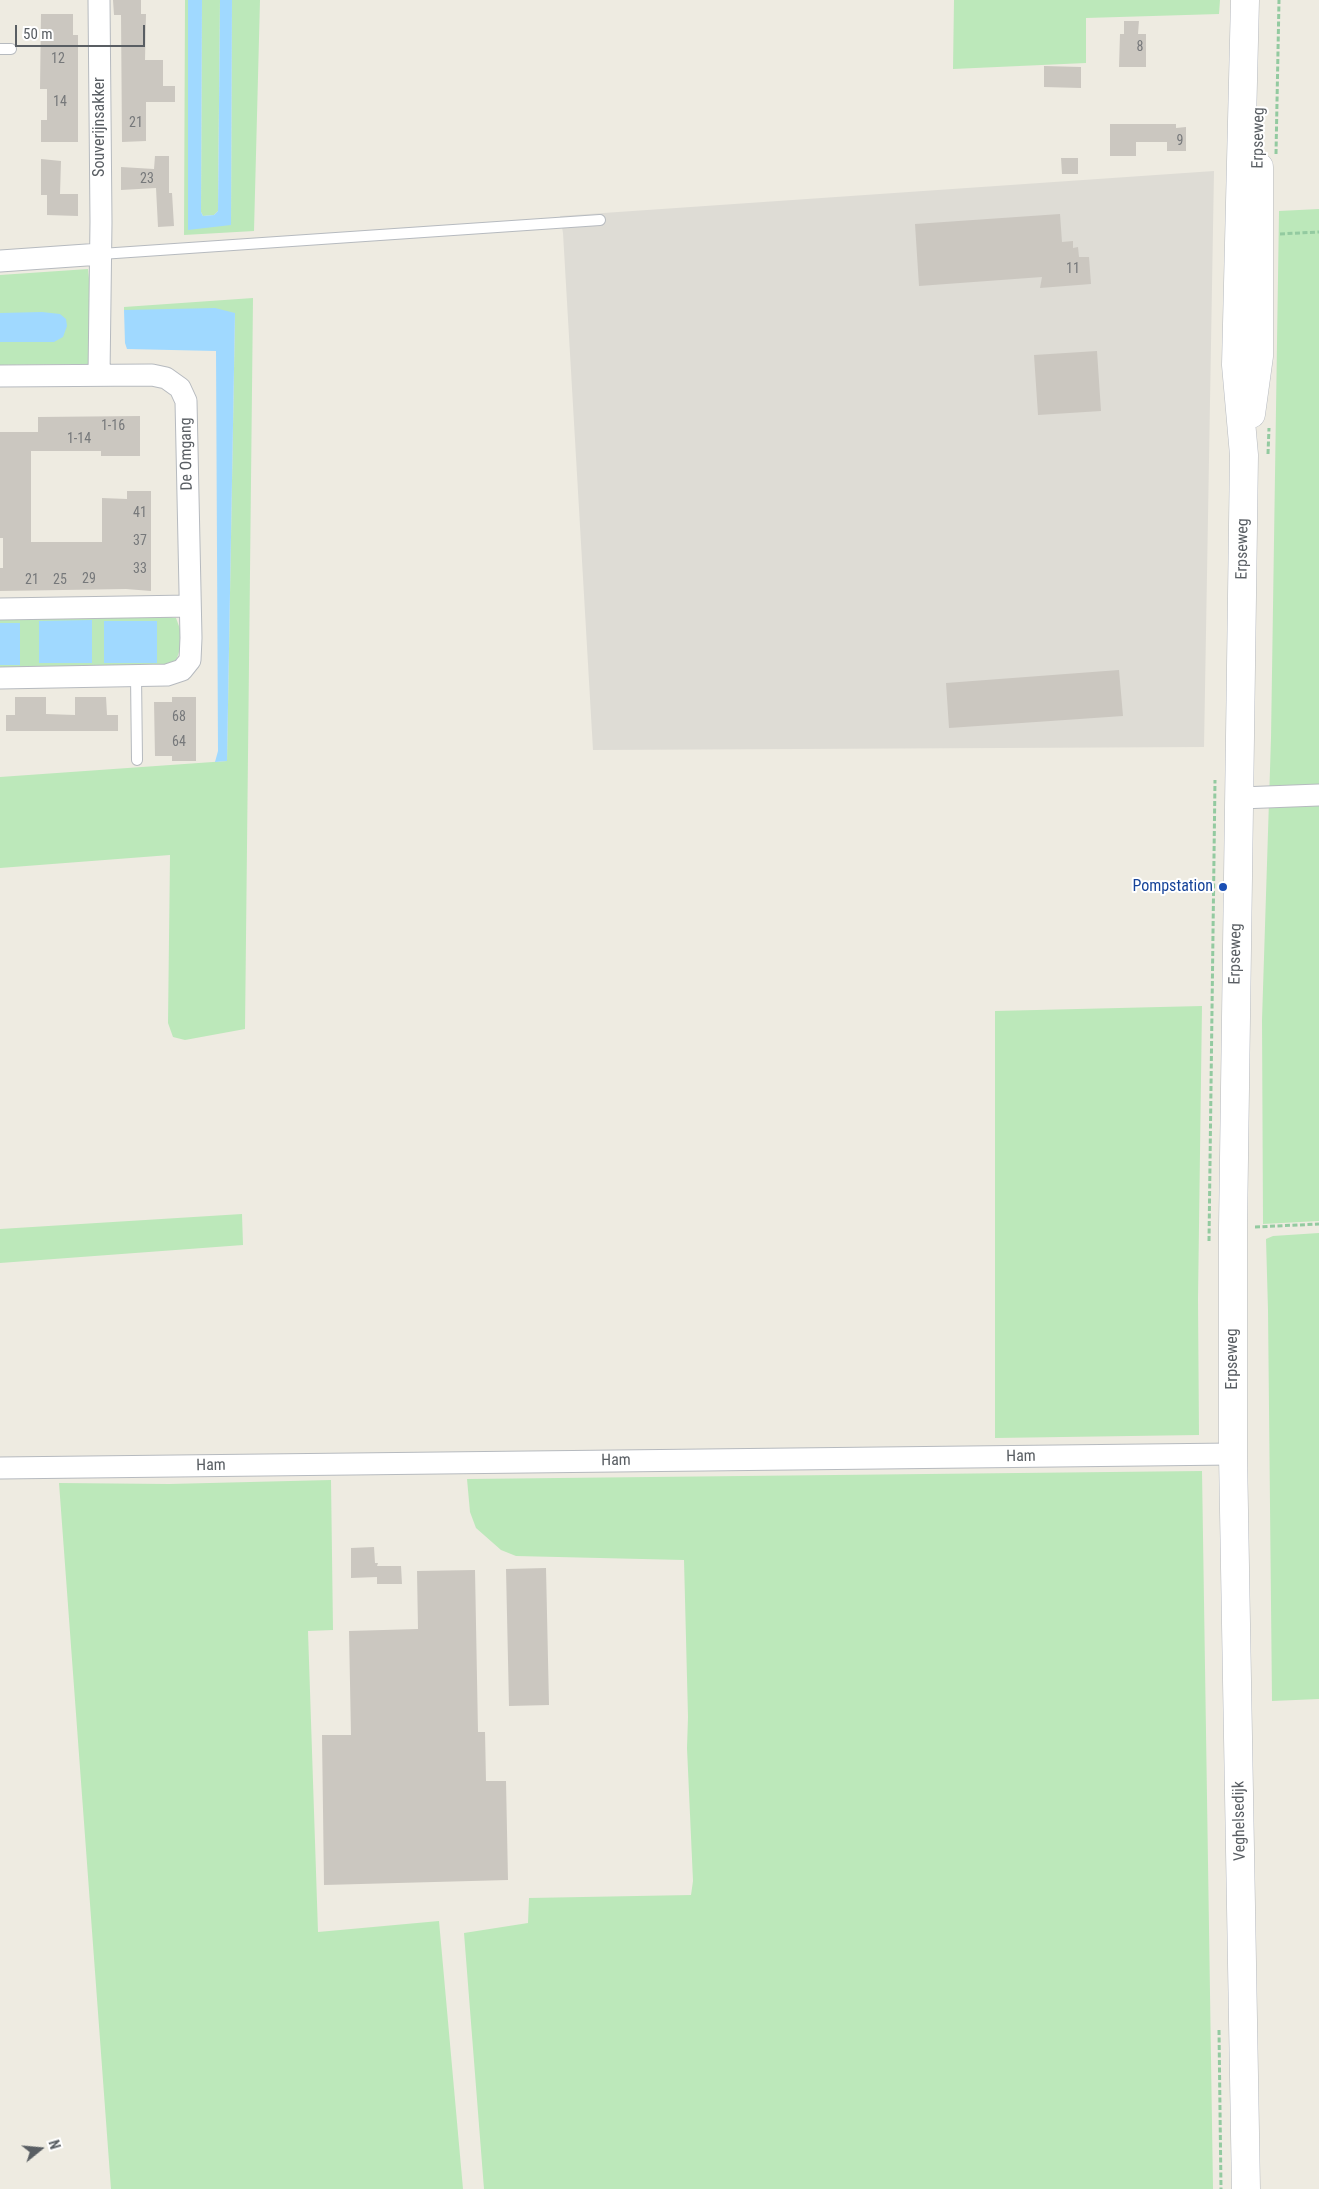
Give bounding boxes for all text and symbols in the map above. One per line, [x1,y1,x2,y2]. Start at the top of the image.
scale bar [18,15,148,47]
text: 50 m [23,25,53,43]
house number: 8 [1137,39,1143,55]
house number: 12 [51,51,65,67]
street label: Souverijnsakker [90,77,110,177]
house number: 14 [53,94,67,110]
street label: Erpseweg [1249,107,1269,169]
house number: 21 [129,115,143,131]
house number: 9 [1177,133,1183,149]
house number: 23 [140,171,154,187]
house number: 11 [1066,261,1080,277]
street label: De Omgang [177,417,197,491]
house number: 1-16 [101,418,125,434]
house number: 1-14 [67,431,91,447]
house number: 41 [133,505,147,521]
street label: Erpseweg [1233,518,1253,580]
house number: 37 [133,533,147,549]
house number: 33 [133,561,147,577]
house number: 29 [82,571,96,587]
house number: 21 [25,572,39,588]
house number: 25 [53,572,67,588]
house number: 68 [172,709,186,725]
house number: 64 [172,734,186,750]
place label: Pompstation [1132,877,1213,897]
marker: Pompstation [1217,881,1229,893]
street label: Erpseweg [1226,923,1246,985]
street label: Erpseweg [1223,1328,1243,1390]
street label: Ham [1006,1447,1036,1467]
street label: Ham [601,1451,631,1471]
street label: Ham [196,1456,226,1476]
street label: Veghelsedijk [1230,1781,1250,1861]
north arrow [15,2124,65,2174]
text: N [45,2138,63,2151]

